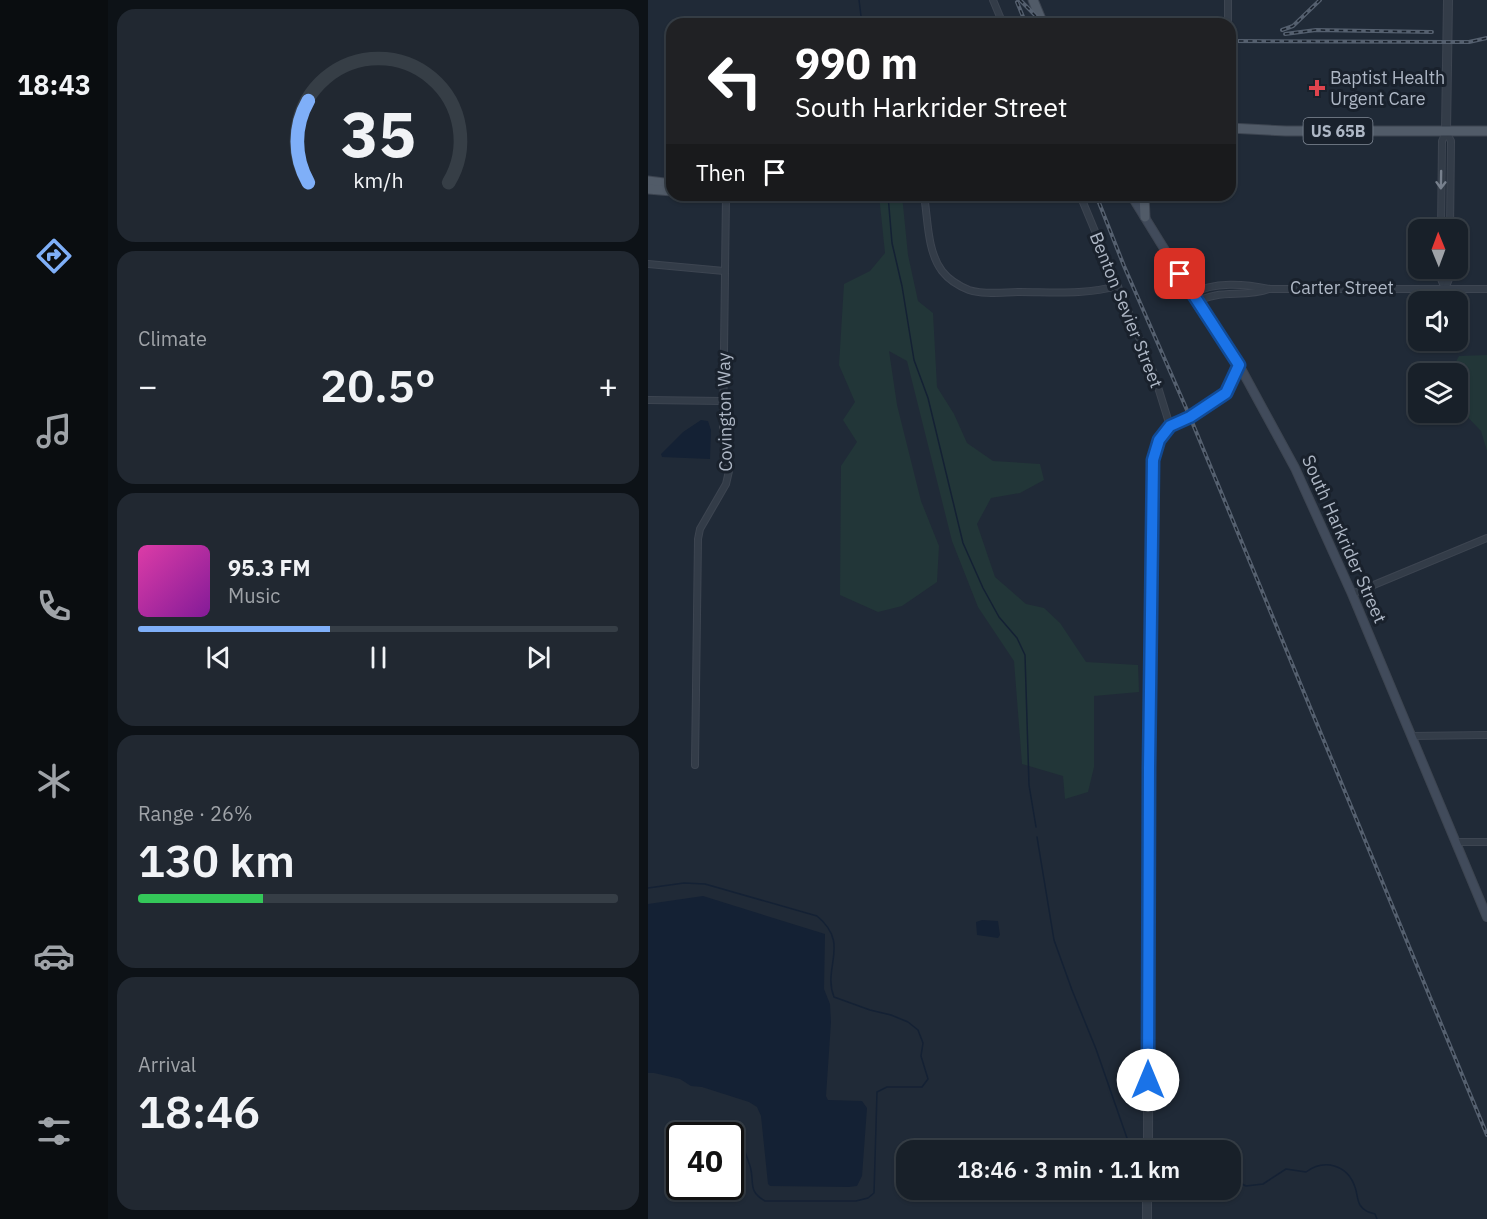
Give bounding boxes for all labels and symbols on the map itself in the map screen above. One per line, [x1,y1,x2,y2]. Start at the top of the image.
place label: Baptist Health Urgent Care [1330,66,1445,110]
marker: Baptist Health Urgent Care [1308,79,1326,97]
road number: US 65B [1304,118,1372,144]
one-way arrow [1436,170,1447,190]
north arrow [1408,219,1468,279]
street label: Benton Sevier Street [1085,228,1168,391]
pin [1154,248,1205,299]
street label: Carter Street [1290,276,1394,299]
street label: Covington Way [712,352,737,472]
street label: South Harkrider Street [1297,451,1392,626]
position arrow [1116,1048,1180,1112]
speed limit sign: 40 [666,1122,744,1200]

